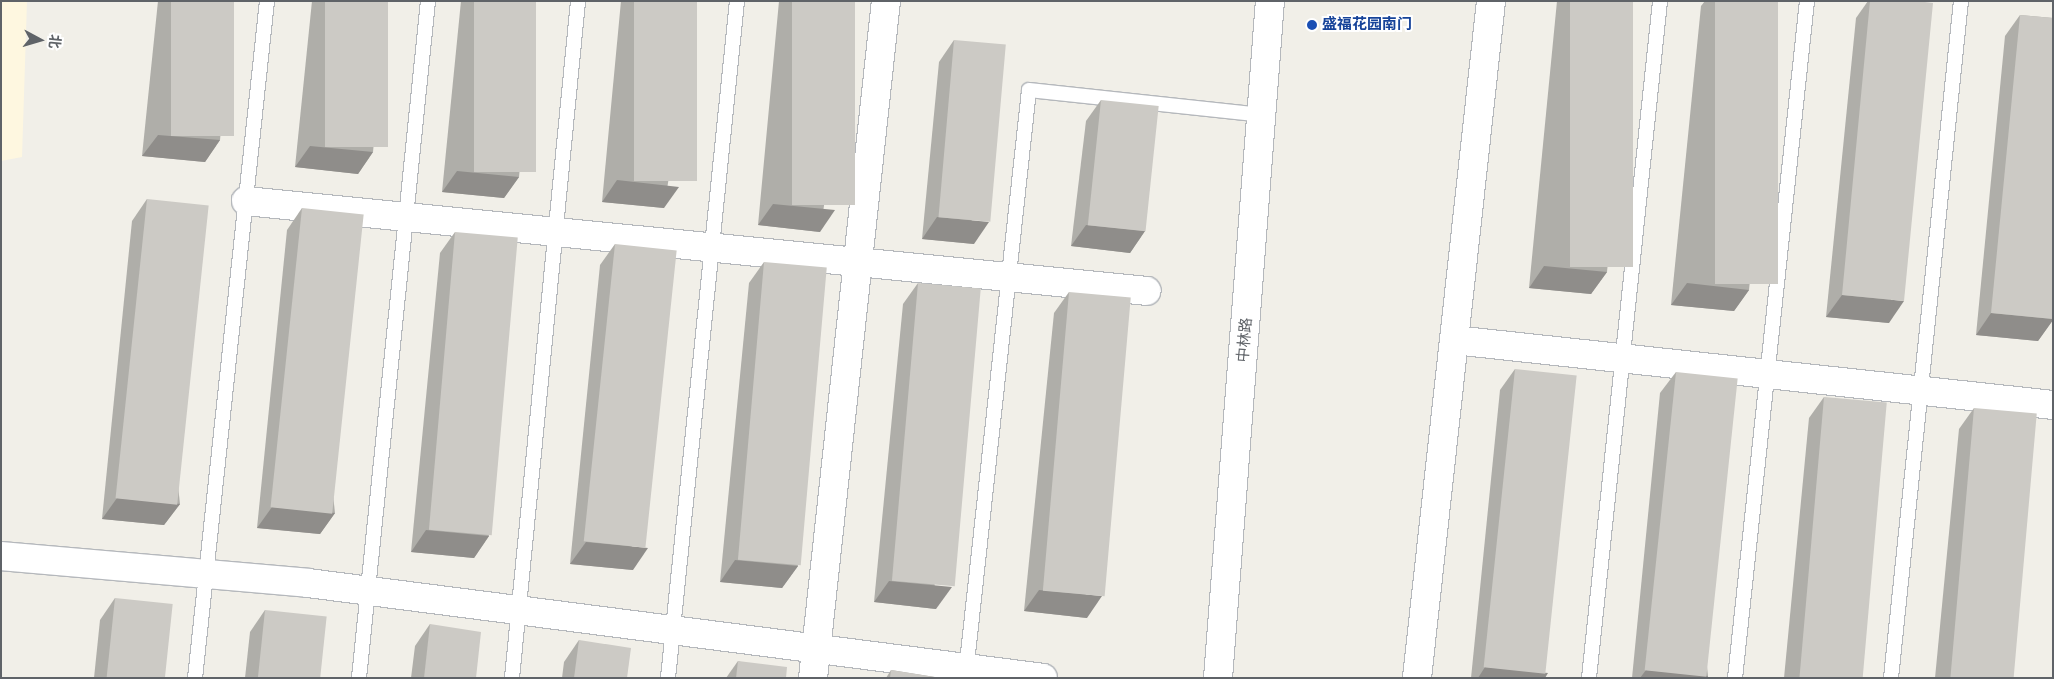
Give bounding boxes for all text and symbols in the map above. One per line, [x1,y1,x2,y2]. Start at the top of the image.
north arrow [15,15,65,65]
place label: 盛福花园南门 [1322,16,1412,34]
marker: 盛福花园南门 [1306,19,1318,31]
text: 北 [46,34,64,49]
street label: 中林路 [1234,317,1256,363]

